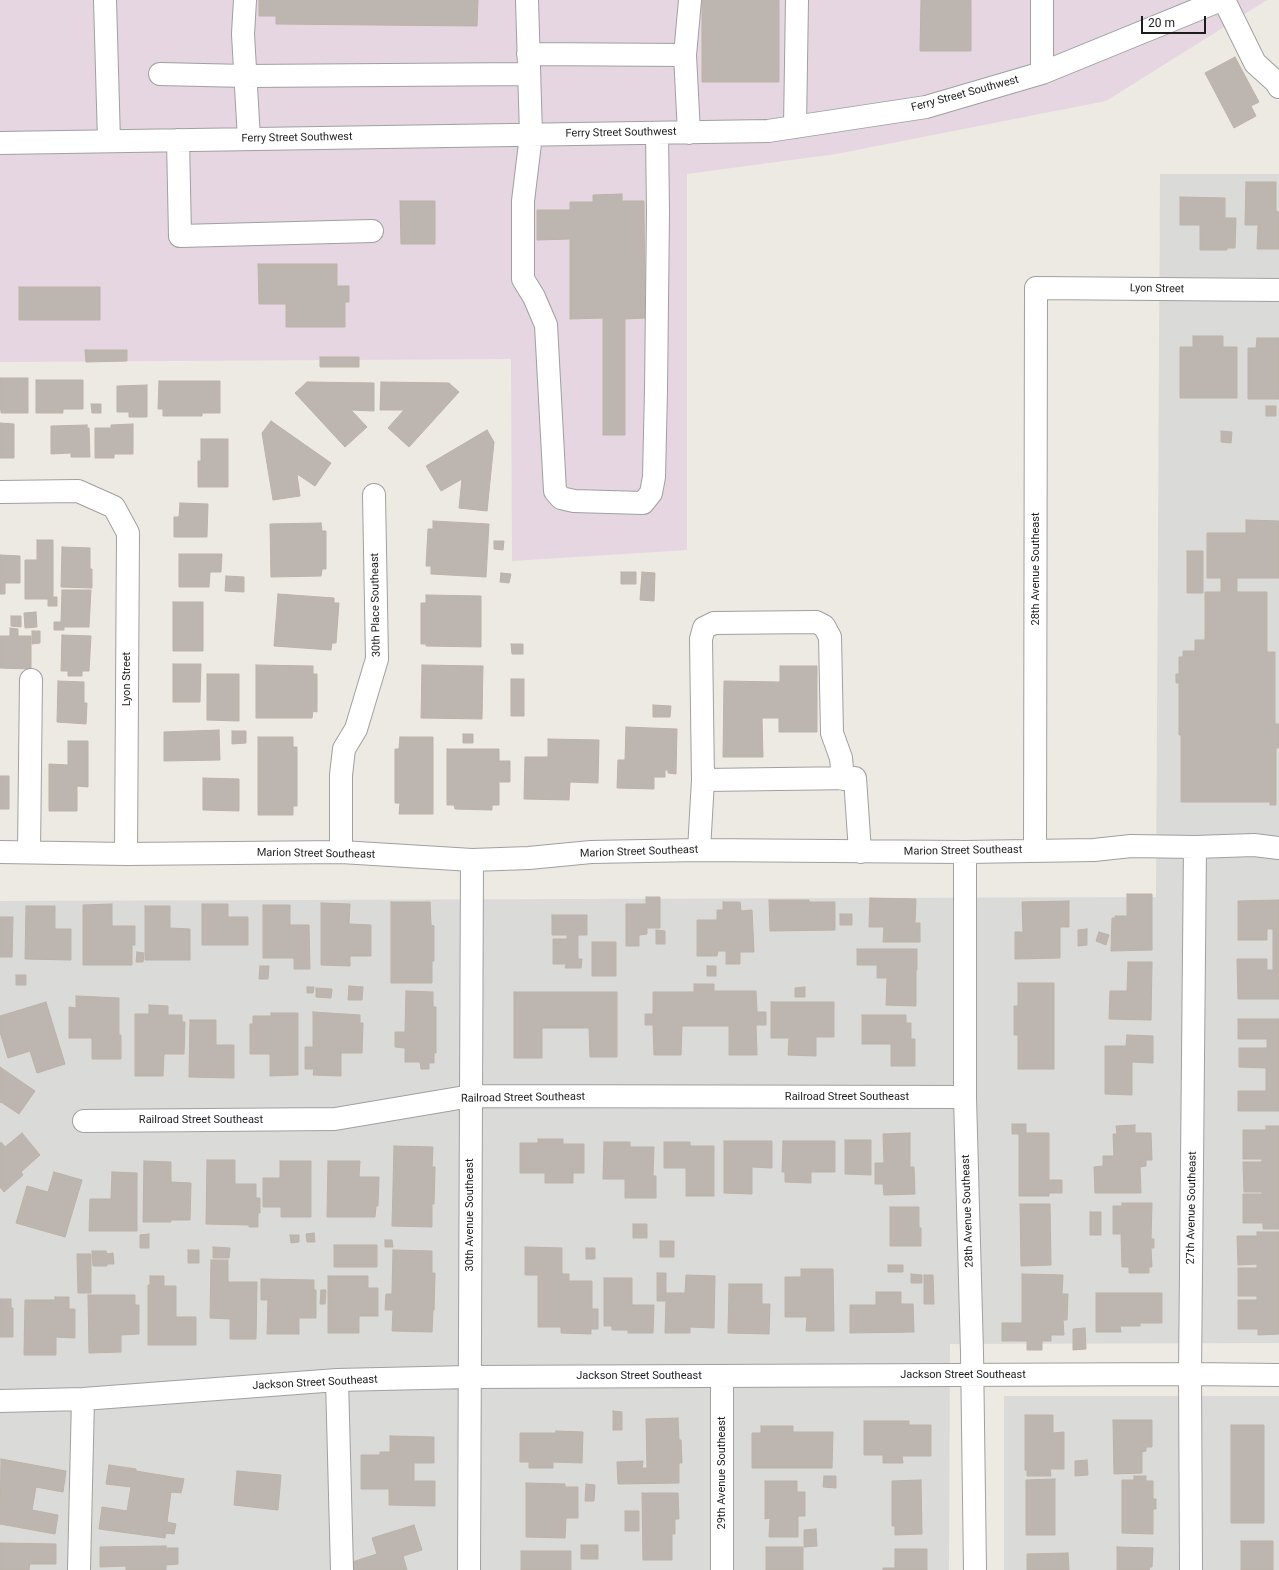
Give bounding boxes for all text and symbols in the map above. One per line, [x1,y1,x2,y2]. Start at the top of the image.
scale bar [1143,8,1208,34]
text: 20 m [1148,16,1175,30]
street label: Ferry Street Southwest [910,73,1020,115]
street label: Ferry Street Southwest [565,125,677,141]
street label: Ferry Street Southwest [241,130,353,146]
street label: Lyon Street [1130,282,1184,296]
street label: 28th Avenue Southeast [1029,512,1043,626]
street label: 30th Place Southeast [368,553,384,657]
street label: Lyon Street [120,652,134,706]
street label: Marion Street Southeast [580,843,698,861]
street label: Marion Street Southeast [904,843,1022,859]
street label: Marion Street Southeast [257,846,375,862]
street label: Railroad Street Southeast [461,1090,585,1106]
street label: Railroad Street Southeast [785,1090,909,1104]
street label: Railroad Street Southeast [139,1113,263,1127]
street label: 27th Avenue Southeast [1184,1151,1200,1265]
street label: 28th Avenue Southeast [959,1154,977,1268]
street label: 30th Avenue Southeast [463,1158,477,1272]
street label: Jackson Street Southeast [900,1368,1026,1382]
street label: Jackson Street Southeast [576,1369,702,1383]
street label: Jackson Street Southeast [252,1373,378,1393]
street label: 29th Avenue Southeast [715,1416,729,1530]

